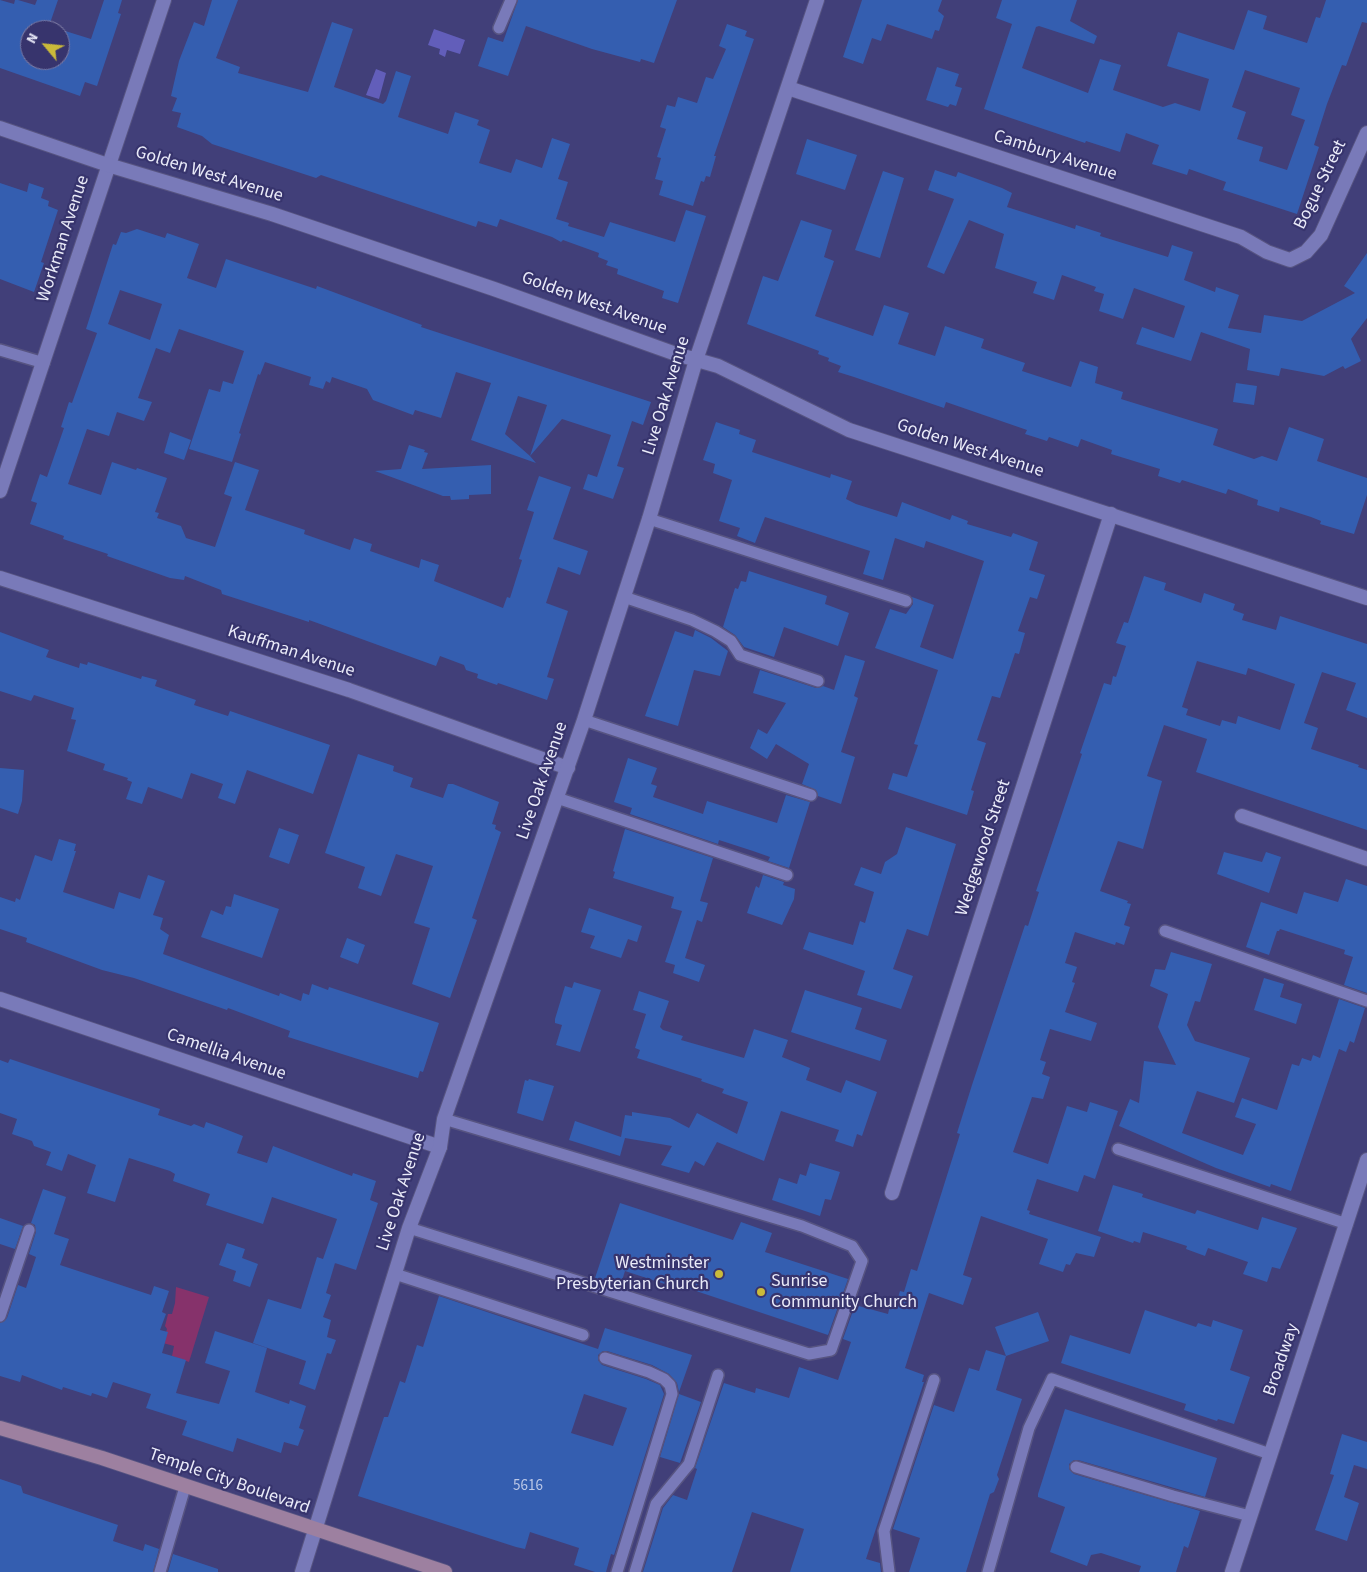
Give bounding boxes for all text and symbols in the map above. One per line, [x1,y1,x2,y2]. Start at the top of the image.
north arrow [20,20,70,70]
text: N [22,30,44,47]
street label: Cambury Avenue [991,126,1119,186]
street label: Bogue Street [1290,137,1352,233]
street label: Golden West Avenue [133,142,285,208]
street label: Workman Avenue [33,173,95,305]
street label: Golden West Avenue [518,268,670,340]
street label: Live Oak Avenue [639,334,695,458]
street label: Golden West Avenue [894,415,1046,483]
street label: Kauffman Avenue [225,621,357,683]
street label: Live Oak Avenue [513,719,573,843]
street label: Wedgewood Street [952,777,1016,919]
street label: Camellia Avenue [163,1024,289,1086]
street label: Live Oak Avenue [373,1130,431,1254]
place label: Westminster Presbyterian Church [556,1253,709,1296]
marker: Westminster Presbyterian Church [713,1268,725,1280]
place label: Sunrise Community Church [771,1271,917,1314]
marker: Sunrise Community Church [755,1286,767,1298]
street label: Broadway [1260,1321,1304,1399]
street label: Temple City Boulevard [146,1444,312,1520]
house number: 5616 [513,1478,543,1496]

